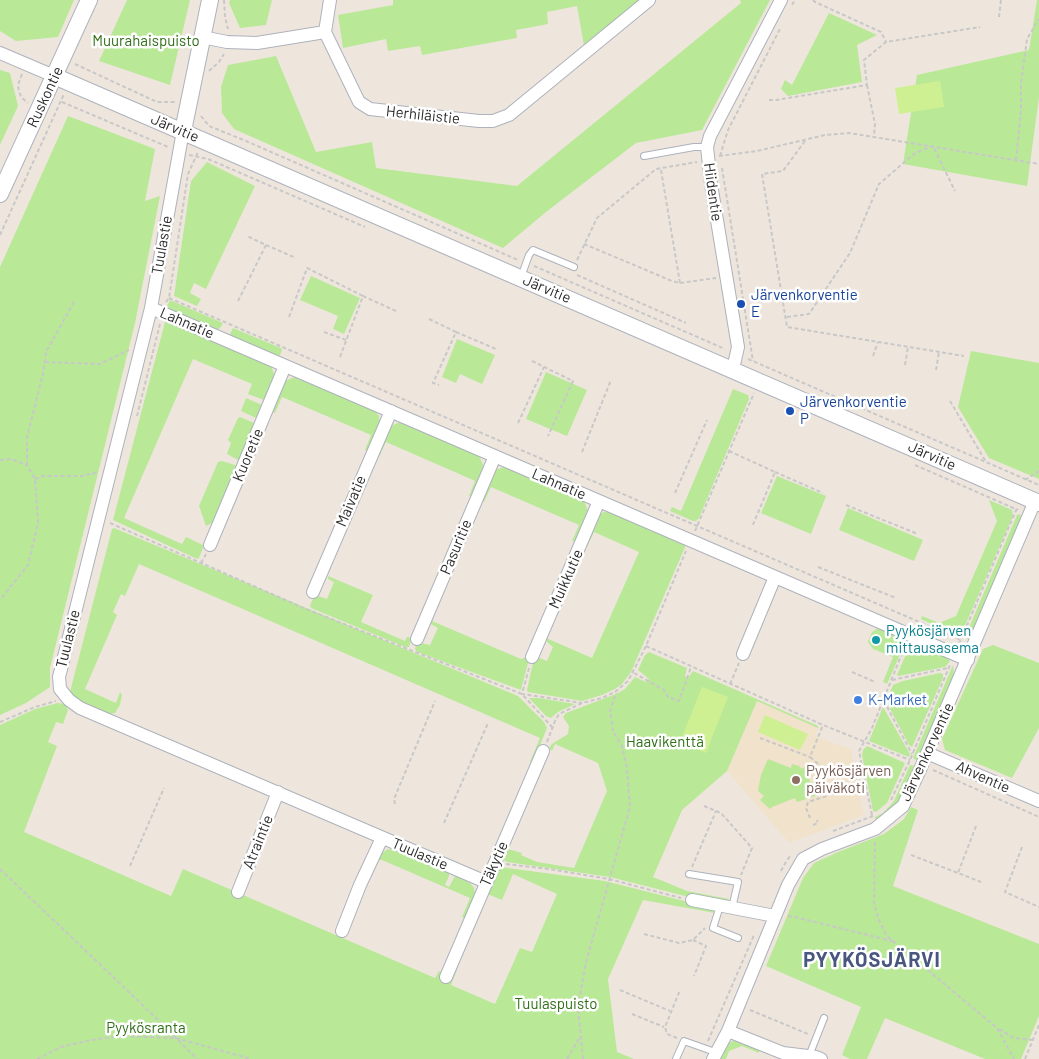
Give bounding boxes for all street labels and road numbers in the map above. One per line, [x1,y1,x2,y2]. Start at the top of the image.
street label: Ruskontie [23,64,67,130]
street label: Herhiläistie [385,102,461,128]
street label: Järvitie [148,110,202,146]
street label: Hiidentie [700,162,726,222]
street label: Tuulastie [148,214,176,276]
street label: Järvitie [520,271,574,307]
street label: Lahnatie [157,304,217,342]
street label: Kuoretie [229,426,267,484]
street label: Järvitie [905,438,959,474]
street label: Lahnatie [529,465,589,503]
street label: Maivatie [332,473,370,529]
street label: Pasuritie [436,517,476,577]
street label: Muikkutie [545,547,587,611]
street label: Tuulastie [52,608,84,670]
street label: Järvenkorventie [896,700,958,804]
street label: Ahventie [953,757,1013,797]
street label: Atraintie [239,812,277,872]
street label: Tuulastie [389,834,451,874]
street label: Täkytie [476,839,512,889]

